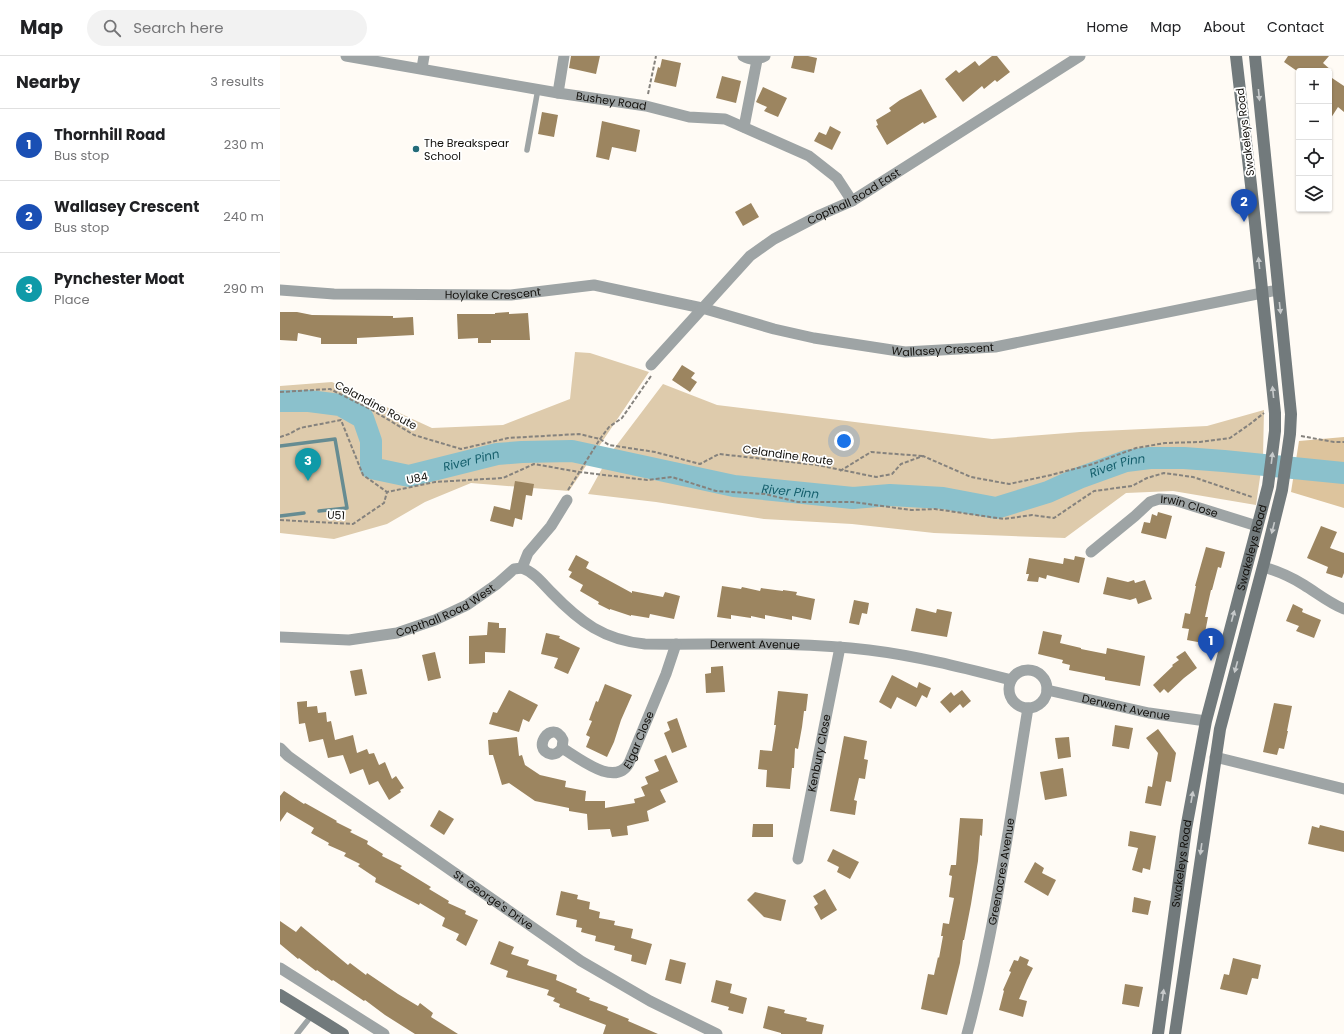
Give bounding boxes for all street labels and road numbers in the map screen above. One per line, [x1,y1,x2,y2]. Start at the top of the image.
street label: Swakeleys Road [1232,87,1258,177]
street label: Bushey Road [575,88,648,114]
street label: Copthall Road East [804,164,903,228]
street label: Hoylake Crescent [445,283,542,303]
street label: Wallasey Crescent [890,339,994,360]
street label: Celandine Route [332,377,420,434]
street label: Celandine Route [742,441,834,469]
street label: U84 [405,468,429,488]
street label: Irwin Close [1160,491,1220,521]
street label: Swakeleys Road [1233,503,1271,592]
street label: U51 [327,507,345,523]
street label: Copthall Road West [394,580,498,641]
street label: Derwent Avenue [710,636,800,653]
street label: Derwent Avenue [1080,690,1171,724]
street label: Elgar Close [619,708,658,772]
street label: Kenbury Close [803,713,835,793]
street label: Greenacres Avenue [984,817,1018,927]
street label: Swakeleys Road [1167,818,1196,909]
street label: St. George's Drive [450,866,537,934]

